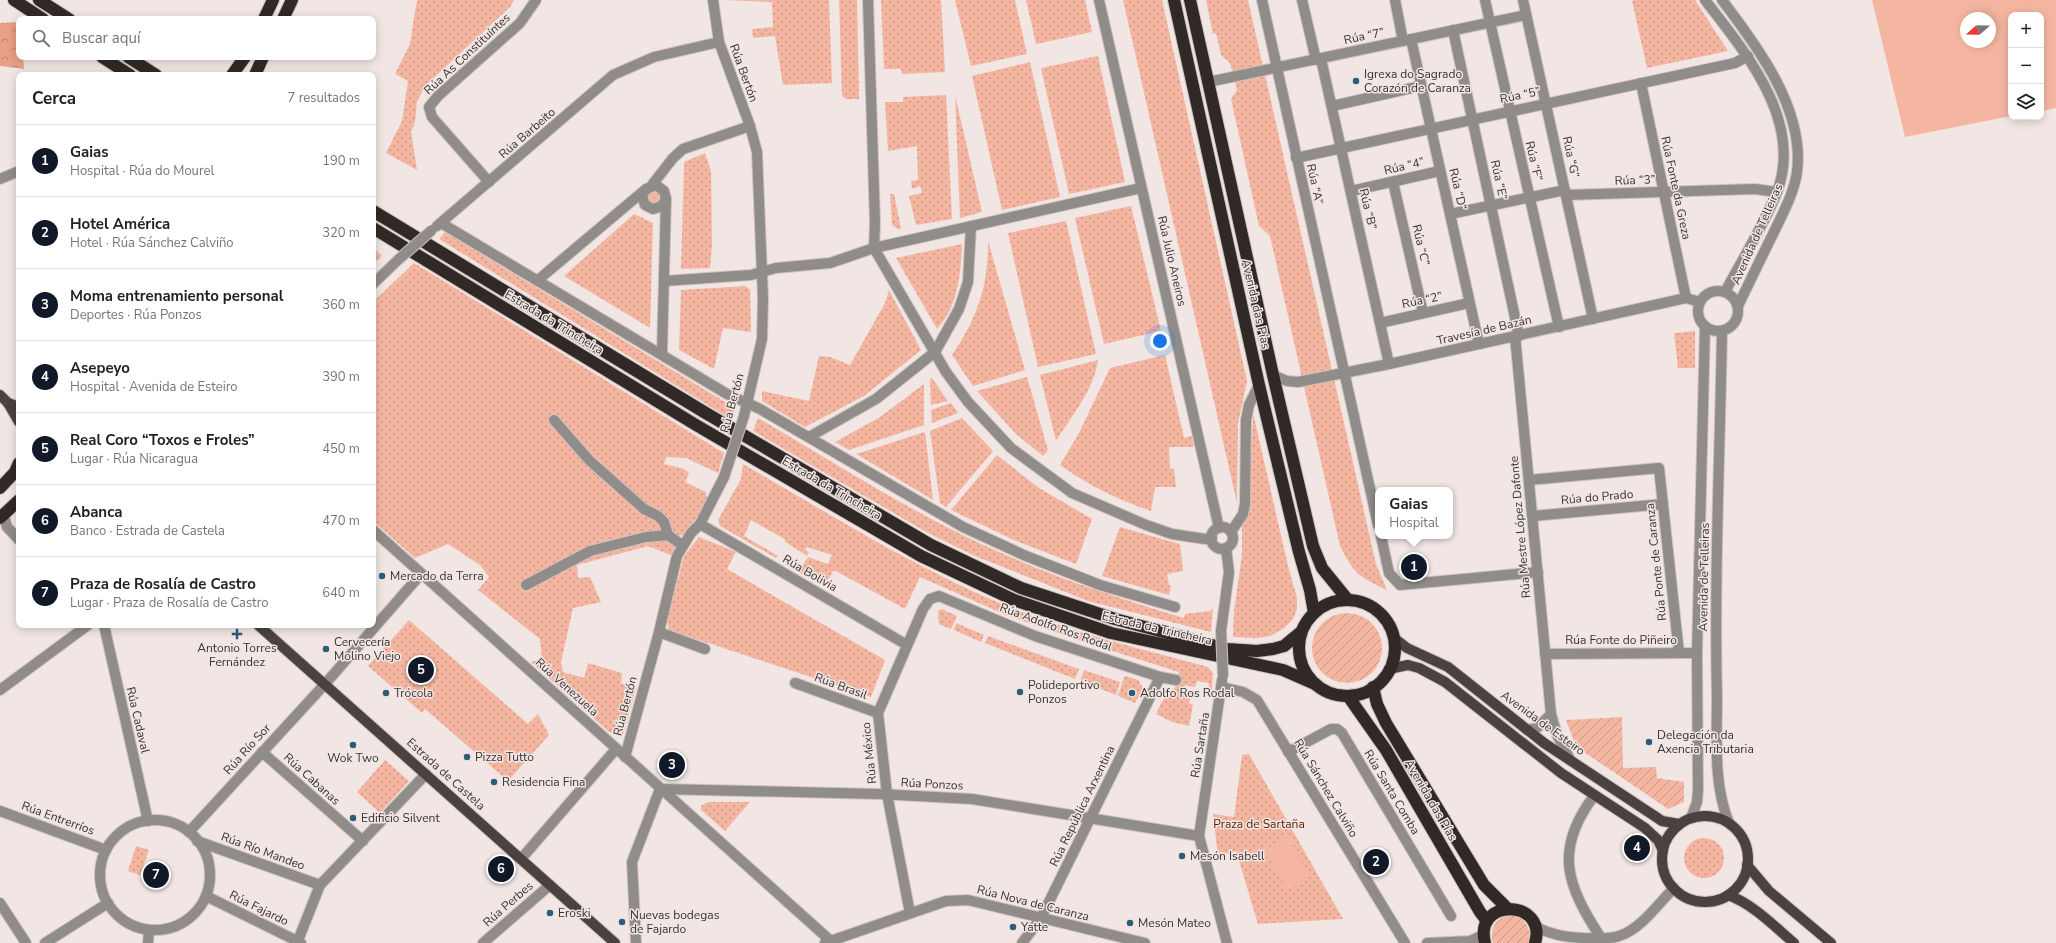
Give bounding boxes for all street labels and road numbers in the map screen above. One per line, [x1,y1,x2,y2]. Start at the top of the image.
street label: Rúa As Constituíntes [420,10,514,98]
street label: Rúa “7” [1342,24,1386,48]
street label: Rúa Bertón [726,42,762,104]
street label: Rúa “5” [1498,83,1542,107]
street label: Rúa Barbeito [495,104,559,162]
street label: Rúa “G” [1559,135,1583,179]
street label: Rúa Fonte da Greza [1657,135,1695,241]
street label: Rúa “F” [1522,140,1546,182]
street label: Rúa “4” [1382,154,1426,178]
street label: Rúa “E” [1487,158,1511,202]
street label: Rúa “A” [1303,162,1327,206]
street label: Rúa “D” [1445,167,1471,211]
street label: Rúa “3” [1614,171,1656,189]
street label: Avenida de Telleiras [1728,181,1787,287]
street label: Rúa “B” [1356,187,1380,231]
street label: Rúa Julio Aneiros [1154,214,1190,308]
street label: Rúa “C” [1409,223,1433,267]
street label: Avenida das Pías [1238,258,1274,351]
street label: Estrada da Trincheira [502,286,606,358]
street label: Rúa “2” [1400,288,1444,312]
street label: Travesía de Bazán [1435,311,1533,349]
street label: Rúa Bertón [716,371,748,435]
street label: Estrada da Trincheira [779,453,885,523]
street label: Rúa Mestre López Dafonte [1506,455,1534,599]
street label: Rúa do Prado [1560,486,1634,508]
street label: Rúa Ponte de Caranza [1642,502,1670,622]
street label: Avenida de Telleiras [1695,522,1713,631]
street label: Rúa Bolivia [780,551,840,595]
street label: Rúa Adolfo Ros Rodal [998,599,1115,655]
street label: Estrada da Trincheira [1100,608,1214,648]
street label: Rúa Fonte do Piñeiro [1565,632,1677,648]
street label: Rúa Venezuela [532,654,602,720]
street label: Rúa Brasil [812,669,870,703]
street label: Rúa Bertón [609,674,641,738]
street label: Rúa Cadaval [123,685,154,755]
street label: Avenida de Esteiro [1498,687,1589,759]
street label: Rúa Sartaña [1187,711,1213,779]
street label: Rúa Río Sor [220,720,275,778]
street label: Rúa México [858,721,880,785]
street label: Estrada de Castela [403,734,489,814]
street label: Rúa Sánchez Calviño [1290,736,1362,840]
street label: Rúa República Arxentina [1046,743,1118,869]
street label: Rúa Santa Comba [1360,747,1424,837]
street label: Rúa Cabanas [280,749,344,809]
street label: Avenida das Pías [1401,756,1461,844]
street label: Rúa Ponzos [900,774,964,794]
street label: Rúa Entrerríos [19,797,97,839]
street label: Rúa Río Mandeo [219,828,308,874]
street label: Rúa Perbes [480,878,537,930]
street label: Rúa Nova de Caranza [975,881,1091,925]
street label: Rúa Fajardo [227,887,292,929]

